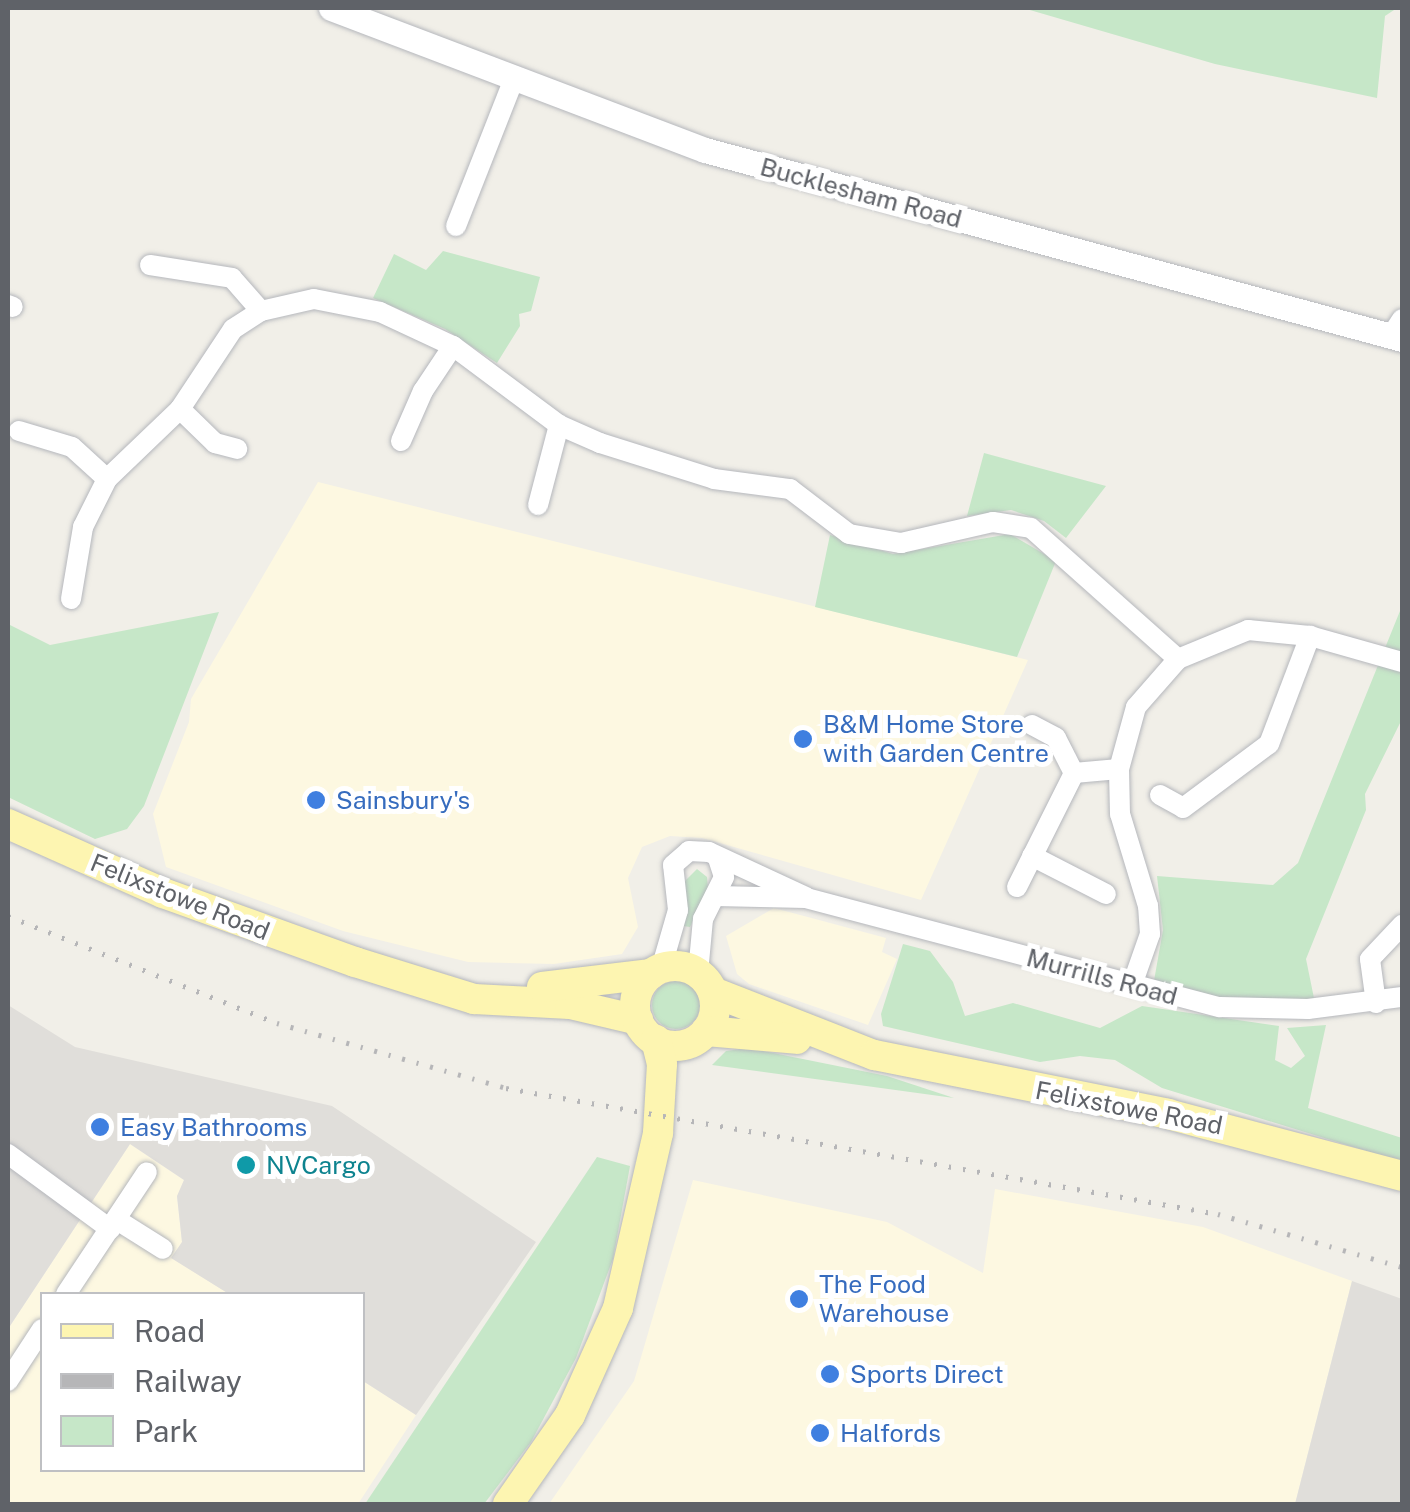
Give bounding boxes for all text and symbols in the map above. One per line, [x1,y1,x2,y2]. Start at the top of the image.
street label: Bucklesham Road [757,152,965,234]
place label: B&M Home Store with Garden Centre [823,710,1049,769]
marker: B&M Home Store with Garden Centre [792,728,814,750]
place label: Sainsbury's [336,785,470,815]
marker: Sainsbury's [305,789,327,811]
street label: Felixstowe Road [86,847,274,947]
street label: Murrills Road [1023,942,1181,1012]
street label: Felixstowe Road [1033,1075,1225,1141]
place label: Easy Bathrooms [120,1112,307,1142]
marker: Easy Bathrooms [89,1116,111,1138]
place label: NVCargo [266,1150,371,1180]
marker: NVCargo [235,1154,257,1176]
place label: The Food Warehouse [819,1270,949,1329]
marker: The Food Warehouse [788,1288,810,1310]
legend [40,1292,365,1472]
text: Road [134,1313,205,1349]
place label: Sports Direct [850,1359,1004,1389]
text: Railway [134,1363,242,1399]
marker: Sports Direct [819,1363,841,1385]
text: Park [134,1413,198,1449]
place label: Halfords [840,1418,941,1448]
marker: Halfords [809,1422,831,1444]

